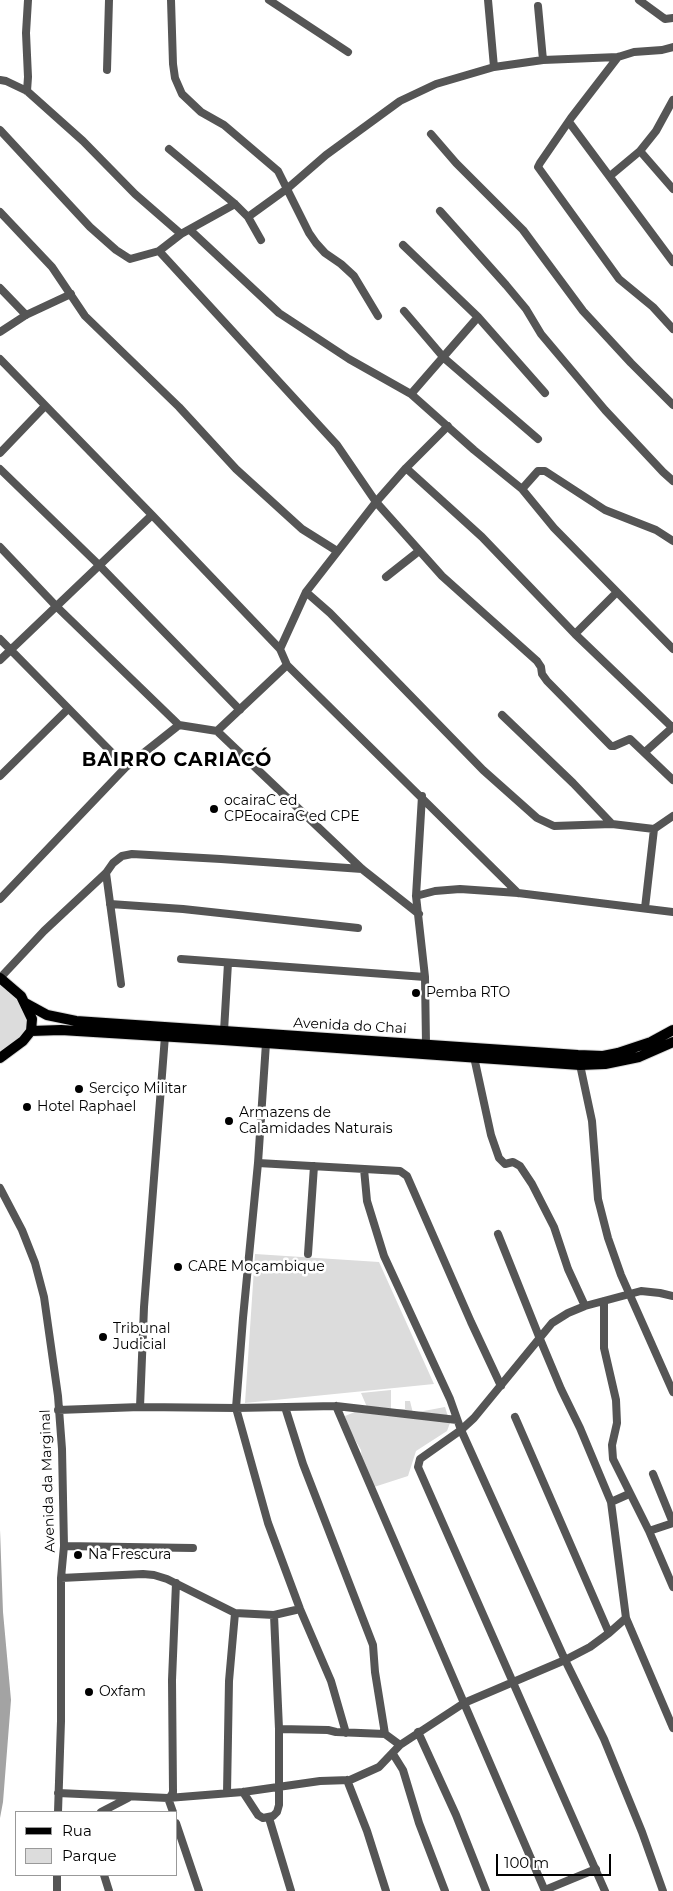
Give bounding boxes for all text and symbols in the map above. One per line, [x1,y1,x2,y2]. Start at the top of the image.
district label: BAIRRO CARIACÓ [80,749,274,771]
place label: ocairaC ed CPEocairaC ed CPE [224,793,360,826]
marker: ocairaC ed CPEocairaC ed CPE [208,803,220,815]
place label: Pemba RTO [426,985,510,1001]
marker: Pemba RTO [410,987,422,999]
street label: Avenida do Chai [293,1015,407,1037]
place label: Serciço Militar [89,1081,187,1097]
marker: Serciço Militar [73,1083,85,1095]
place label: Hotel Raphael [37,1099,136,1115]
marker: Hotel Raphael [21,1101,33,1113]
place label: Armazens de Calamidades Naturais [239,1105,393,1138]
marker: Armazens de Calamidades Naturais [223,1115,235,1127]
place label: CARE Moçambique [188,1259,325,1275]
marker: CARE Moçambique [172,1261,184,1273]
place label: Tribunal Judicial [113,1321,171,1354]
marker: Tribunal Judicial [97,1331,109,1343]
street label: Avenida da Marginal [37,1409,59,1553]
place label: Na Frescura [88,1547,171,1563]
marker: Na Frescura [72,1549,84,1561]
place label: Oxfam [99,1684,146,1700]
marker: Oxfam [83,1686,95,1698]
legend [15,1811,178,1876]
text: Rua [62,1821,92,1840]
scale bar [498,1844,613,1876]
text: Parque [62,1846,117,1865]
text: 100 m [504,1853,549,1872]

